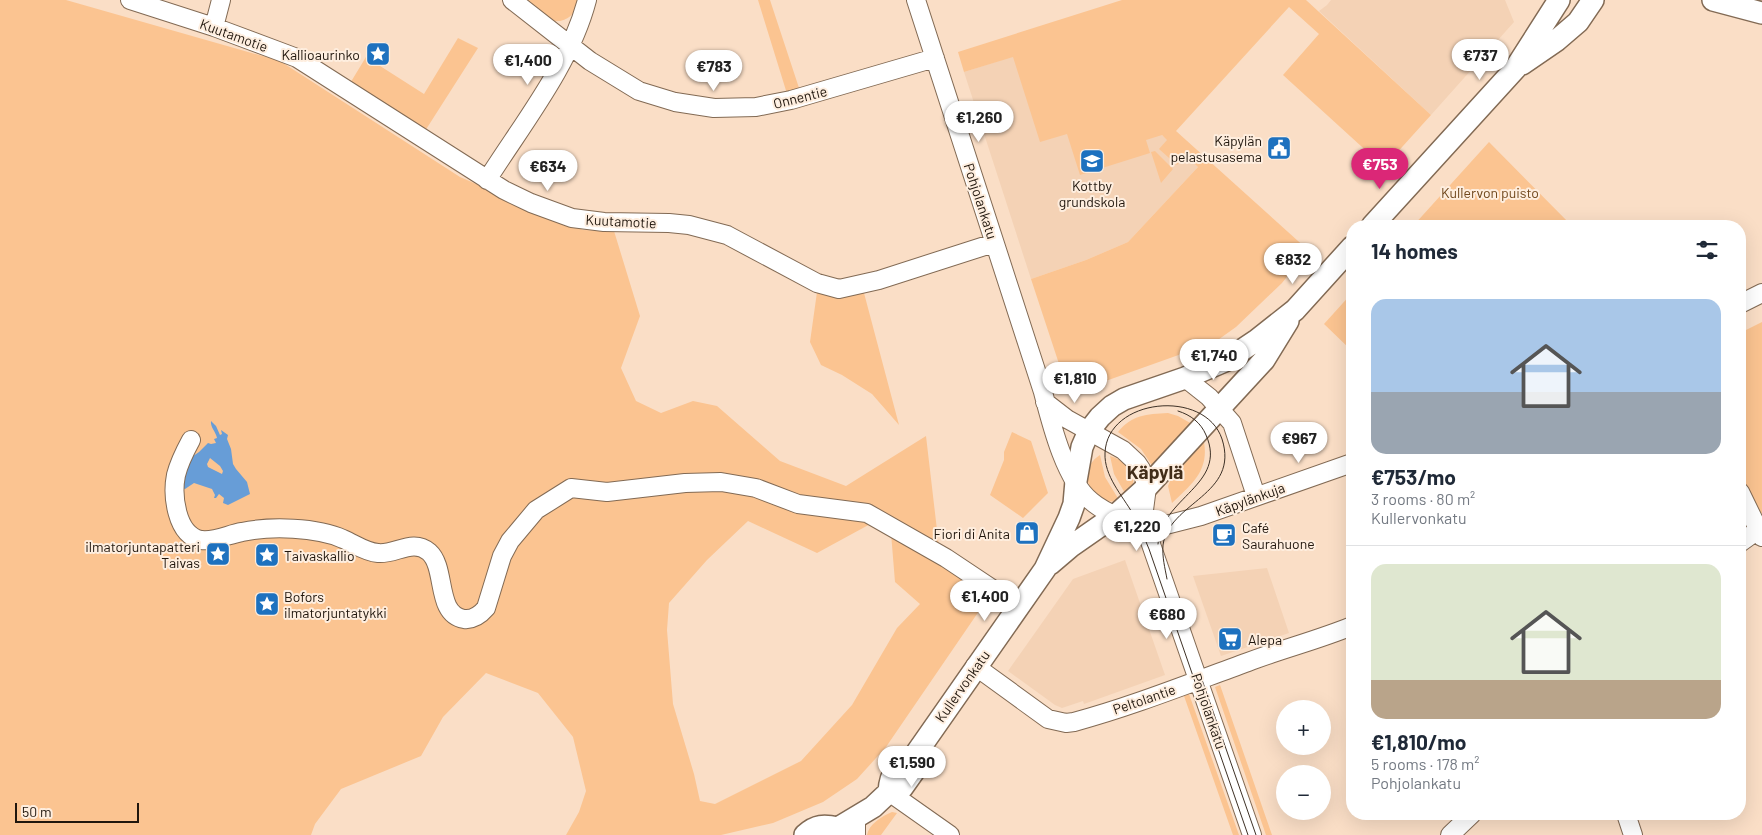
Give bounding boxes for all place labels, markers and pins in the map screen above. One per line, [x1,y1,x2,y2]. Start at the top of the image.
pin: €737 [1450,38,1510,81]
place icon: Kallioaurinko [365,41,391,67]
pin: €1,400 [487,44,569,86]
place label: Kallioaurinko [281,46,360,63]
pin: €783 [684,49,744,92]
pin: €1,260 [938,100,1020,143]
place label: Käpylän pelastusasema [1170,132,1262,165]
public building icon: Käpylän pelastusasema [1266,135,1292,161]
school or university icon: Kottby grundskola [1079,148,1105,174]
pin: €753 [1350,148,1410,190]
pin: €634 [518,150,578,192]
place label: Kottby grundskola [1059,177,1125,210]
pin: €832 [1263,242,1323,285]
pin: €1,740 [1173,338,1255,381]
pin: €1,810 [1034,362,1116,404]
pin: €967 [1269,422,1329,464]
pin: €1,220 [1096,510,1178,552]
place label: Café Saurahuone [1242,519,1315,552]
shop icon: Fiori di Anita [1014,520,1040,546]
cafe icon: Café Saurahuone [1211,522,1237,548]
place label: Fiori di Anita [934,525,1010,542]
place label: ilmatorjuntapatteri Taivas [85,538,200,571]
place icon: ilmatorjuntapatteri Taivas [205,541,231,567]
place icon: Taivaskallio [254,542,280,568]
place label: Taivaskallio [284,547,355,564]
pin: €1,400 [944,580,1026,622]
place label: Bofors ilmatorjuntatykki [284,588,387,621]
place icon: Bofors ilmatorjuntatykki [254,591,280,617]
pin: €680 [1137,598,1197,640]
supermarket icon: Alepa [1217,626,1243,652]
place label: Alepa [1248,631,1282,648]
pin: €1,590 [871,746,953,788]

